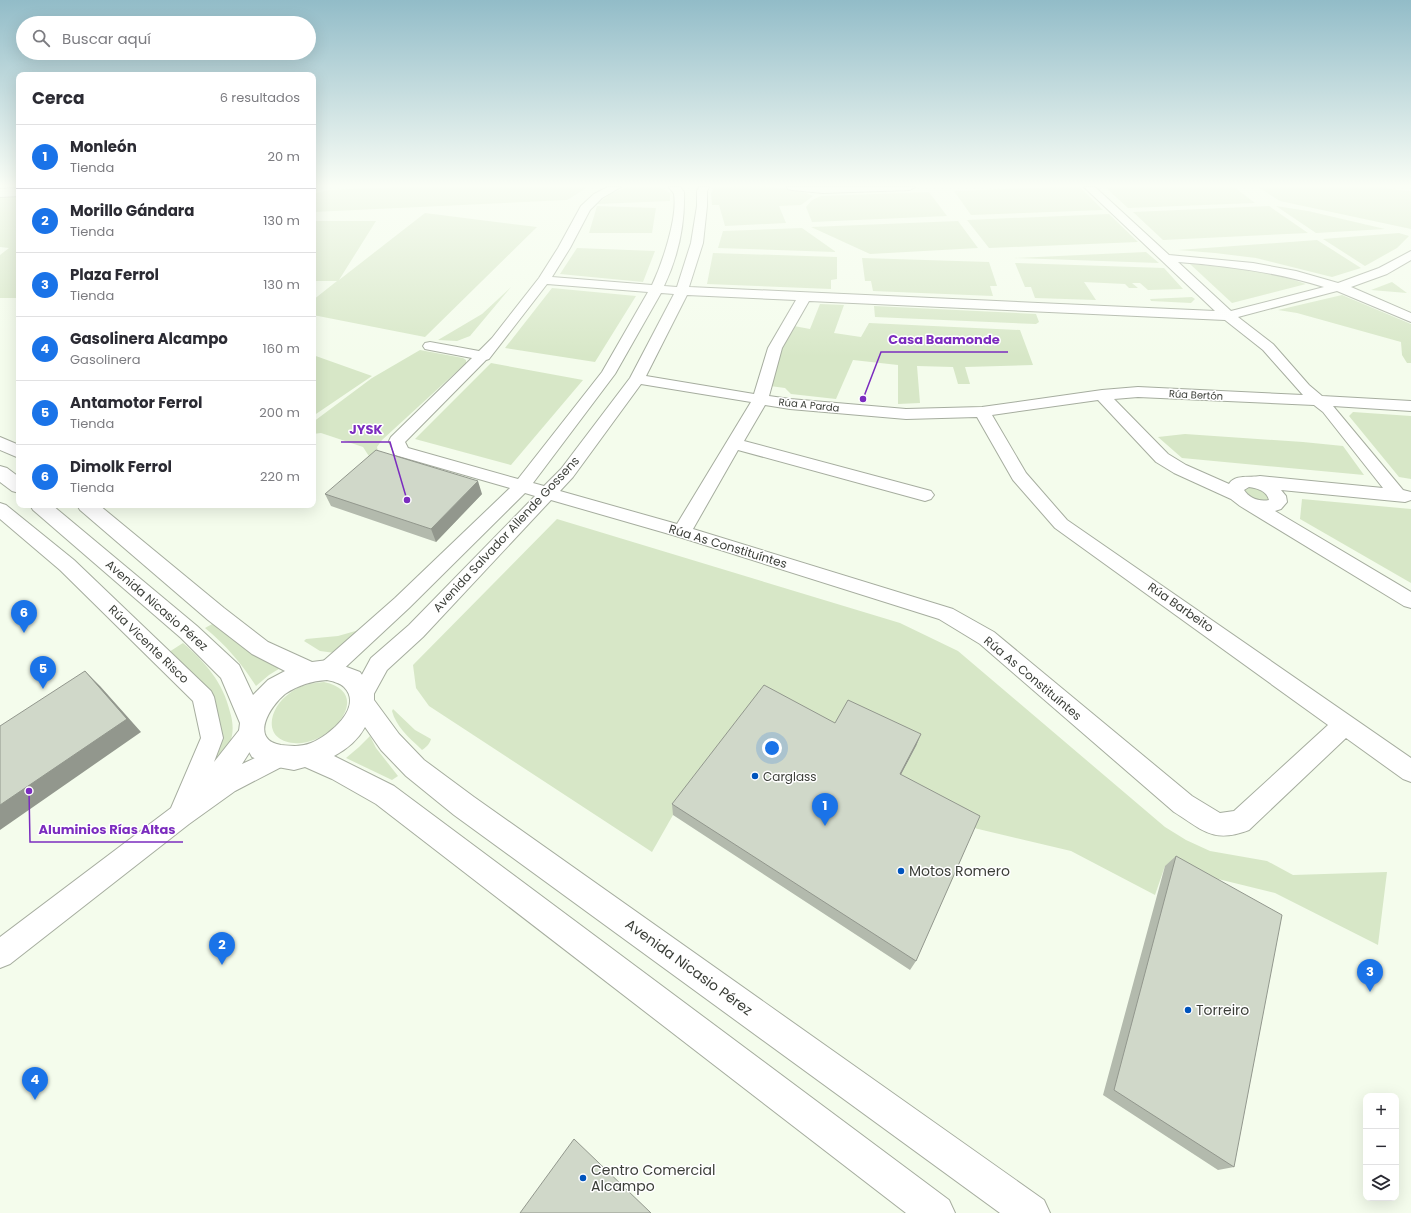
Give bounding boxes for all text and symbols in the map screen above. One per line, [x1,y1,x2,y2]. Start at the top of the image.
search box [16,16,316,60]
icon: search [30,27,52,49]
text: Buscar aquí [62,28,151,49]
text: Cerca [32,86,85,110]
text: 6 resultados [220,88,300,107]
text: Monleón [70,136,137,157]
text: 1 [43,147,47,166]
text: 20 m [267,147,300,166]
text: Tienda [70,158,114,177]
text: Morillo Gándara [70,200,194,221]
text: 2 [41,211,49,230]
text: 130 m [263,211,300,230]
text: Tienda [70,222,114,241]
text: Plaza Ferrol [70,264,159,285]
text: 3 [41,275,49,294]
text: 130 m [263,275,300,294]
text: Tienda [70,286,114,305]
callout: Casa Baamonde [881,327,1008,352]
text: Gasolinera Alcampo [70,328,228,349]
text: Casa Baamonde [888,330,1000,349]
text: 4 [41,339,49,358]
text: 160 m [263,339,300,358]
text: Gasolinera [70,350,140,369]
street label: Rúa Bertón [1168,386,1224,404]
text: Antamotor Ferrol [70,392,202,413]
street label: Rúa A Parda [778,394,840,416]
text: 5 [41,403,49,422]
text: 200 m [259,403,300,422]
text: Tienda [70,414,114,433]
callout: JYSK [341,417,390,442]
text: JYSK [349,420,383,439]
street label: Avenida Salvador Allende Gossens [429,452,583,616]
text: Dimolk Ferrol [70,456,172,477]
text: 6 [41,467,49,486]
text: 220 m [260,467,300,486]
text: Tienda [70,478,114,497]
street label: Rúa As Constituíntes [667,520,789,572]
street label: Avenida Nicasio Pérez [102,556,212,654]
street label: Rúa Barbeito [1145,578,1218,636]
pin: 6 [11,600,37,633]
street label: Rúa Vicente Risco [105,601,193,687]
street label: Rúa As Constituíntes [980,632,1086,724]
pin: 5 [30,656,56,689]
your location [762,738,782,758]
place label: Carglass [763,768,817,785]
marker: Carglass [750,771,760,781]
pin: 1 [812,793,838,826]
callout: Aluminios Rías Altas [30,817,183,842]
text: Aluminios Rías Altas [39,820,175,839]
place label: Motos Romero [909,861,1010,881]
marker: Motos Romero [896,866,906,876]
street label: Avenida Nicasio Pérez [621,914,757,1020]
pin: 2 [209,932,235,965]
pin: 3 [1357,959,1383,992]
place label: Torreiro [1196,1000,1249,1020]
marker: Torreiro [1183,1005,1193,1015]
pin: 4 [22,1067,48,1100]
map controls [1363,1093,1399,1201]
button: + [1363,1093,1399,1129]
button: − [1363,1129,1399,1165]
place label: Centro Comercial Alcampo [591,1160,715,1196]
button: layers [1363,1165,1399,1201]
marker: Centro Comercial Alcampo [578,1173,588,1183]

